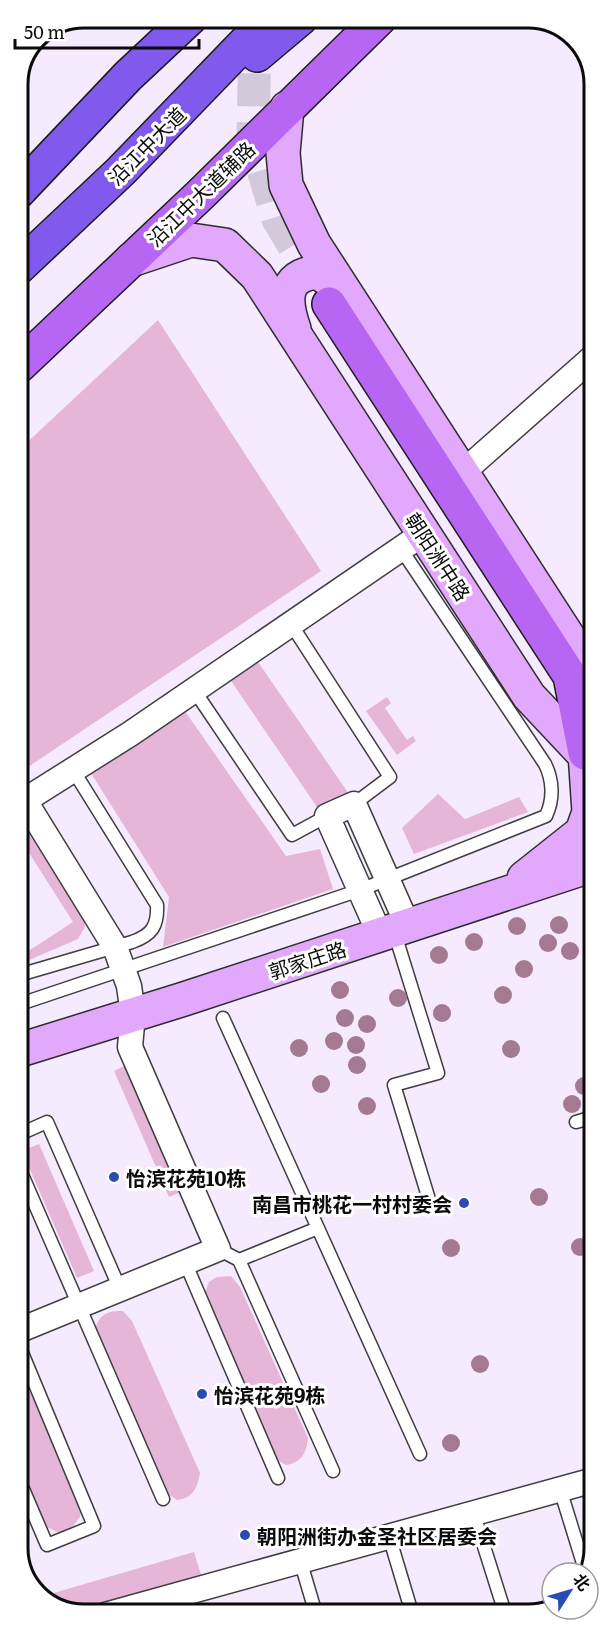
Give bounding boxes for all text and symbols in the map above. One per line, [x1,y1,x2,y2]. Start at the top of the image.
scale bar [15,12,200,50]
text: 50 m [24,18,65,45]
street label: 沿江中大道 [100,99,192,191]
street label: 沿江中大道辅路 [139,134,261,252]
street label: 朝阳洲中路 [399,506,479,606]
street label: 郭家庄路 [264,932,350,986]
place label: 怡滨花苑10栋 [126,1162,247,1192]
marker: 怡滨花苑10栋 [107,1170,121,1184]
place label: 南昌市桃花一村村委会 [252,1188,452,1218]
marker: 南昌市桃花一村村委会 [457,1196,471,1210]
place label: 怡滨花苑9栋 [214,1379,326,1409]
marker: 怡滨花苑9栋 [195,1387,209,1401]
place label: 朝阳洲街办金圣社区居委会 [257,1520,497,1550]
marker: 朝阳洲街办金圣社区居委会 [238,1528,252,1542]
north arrow [540,1561,600,1621]
text: 北 [568,1568,597,1595]

